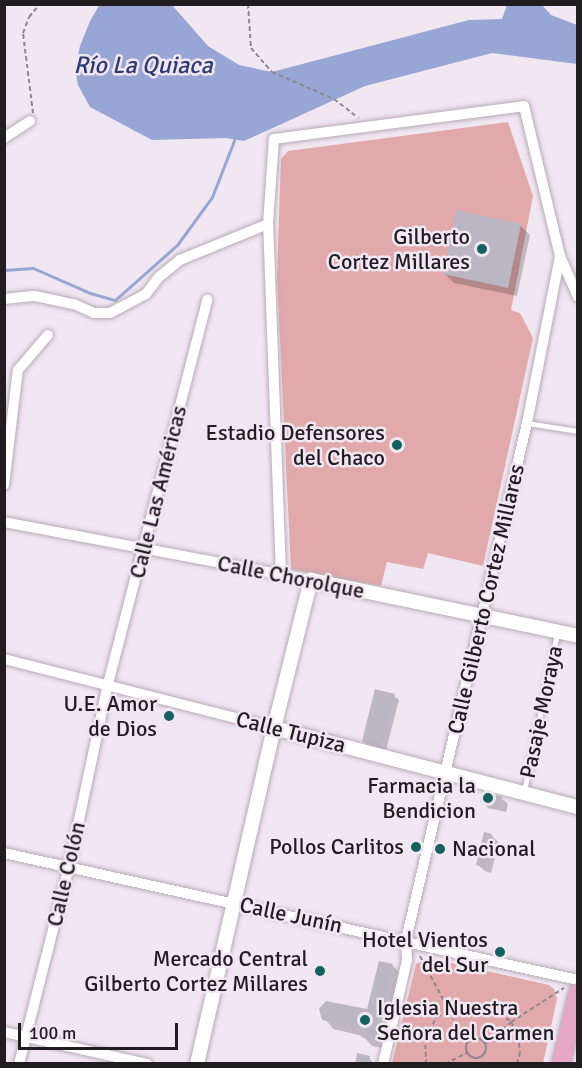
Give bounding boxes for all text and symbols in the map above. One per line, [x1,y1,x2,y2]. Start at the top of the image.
water label: Río La Quiaca [73,52,213,80]
place label: Gilberto Cortez Millares [328,223,470,274]
marker: Gilberto Cortez Millares [475,242,489,256]
street label: Calle Las Américas [124,403,192,581]
place label: Estadio Defensores del Chaco [206,419,385,470]
marker: Estadio Defensores del Chaco [390,438,404,452]
street label: Calle Gilberto Cortez Millares [442,461,530,737]
street label: Calle Chorolque [215,550,367,604]
street label: Pasaje Moraya [514,643,568,781]
place label: U.E. Amor de Dios [63,690,157,742]
street label: Calle Tupiza [233,706,349,758]
marker: U.E. Amor de Dios [162,709,176,723]
place label: Farmacia la Bendicion [367,772,476,824]
marker: Farmacia la Bendicion [481,791,495,805]
street label: Calle Colón [41,819,91,929]
place label: Pollos Carlitos [269,834,404,860]
place label: Nacional [452,836,536,862]
marker: Pollos Carlitos [409,840,423,854]
marker: Nacional [433,842,447,856]
street label: Calle Junín [237,891,345,939]
place label: Hotel Vientos del Sur [362,926,488,978]
place label: Mercado Central Gilberto Cortez Millares [84,945,308,996]
marker: Hotel Vientos del Sur [493,945,507,959]
marker: Mercado Central Gilberto Cortez Millares [313,964,327,978]
place label: Iglesia Nuestra Señora del Carmen [377,994,555,1046]
scale bar [21,1011,182,1049]
marker: Iglesia Nuestra Señora del Carmen [358,1013,372,1027]
text: 100 m [29,1022,76,1044]

